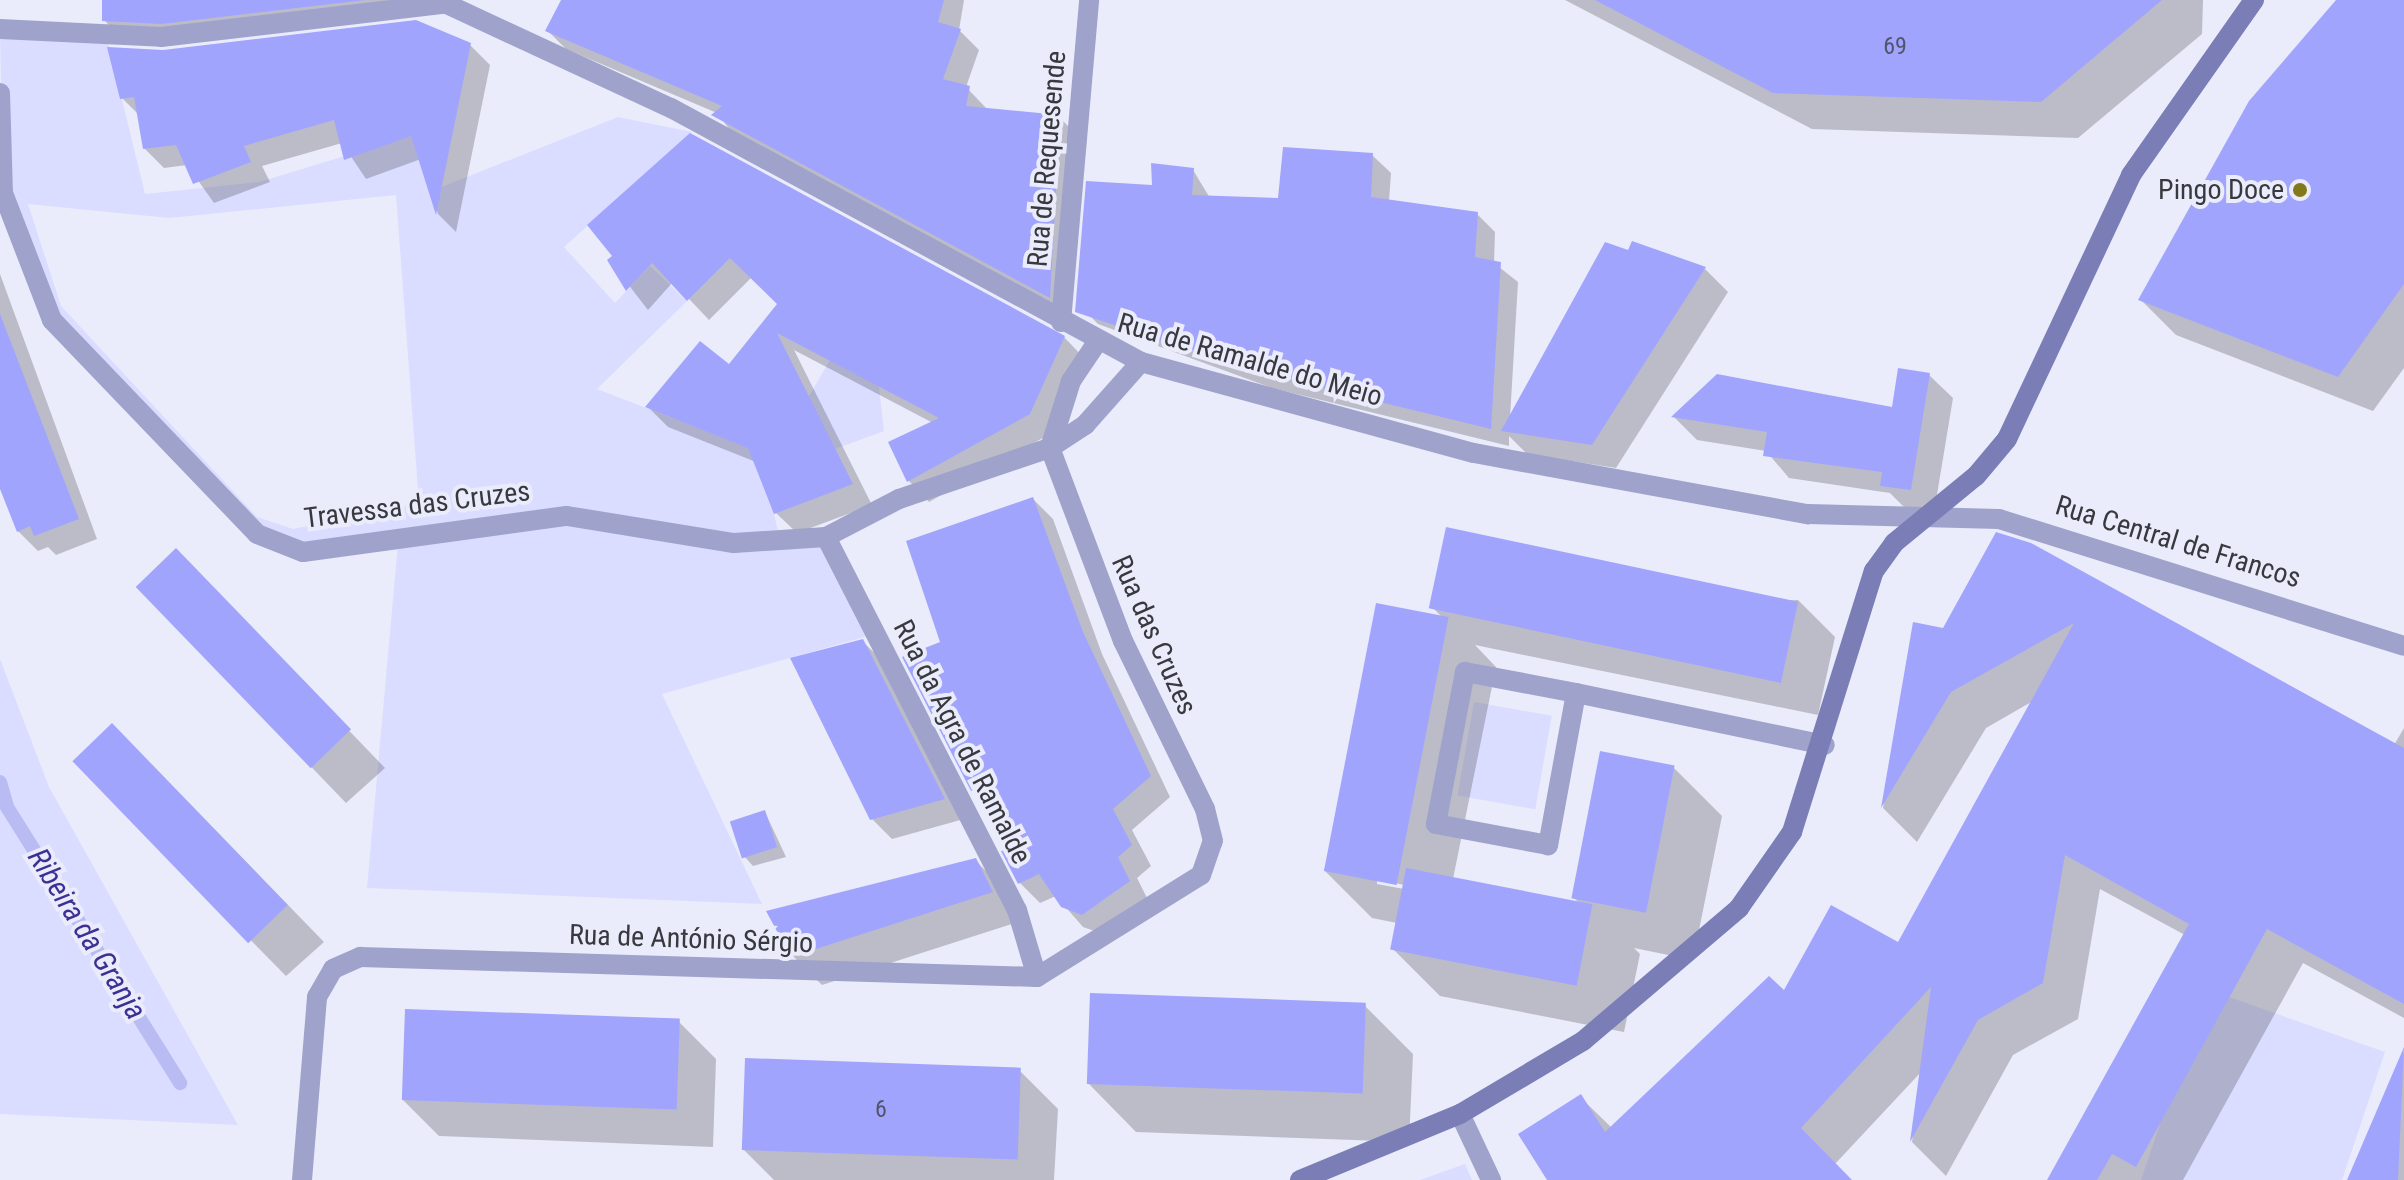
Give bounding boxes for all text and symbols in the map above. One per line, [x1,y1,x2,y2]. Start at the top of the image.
house number: 69 [1883,33,1907,61]
street label: Rua de Requesende [1021,50,1073,268]
place label: Pingo Doce [2158,173,2284,207]
marker: Pingo Doce [2291,181,2309,199]
street label: Rua de Ramalde do Meio [1114,306,1386,414]
street label: Travessa das Cruzes [302,474,532,536]
street label: Rua Central de Francos [2051,489,2305,595]
street label: Rua das Cruzes [1104,550,1204,720]
street label: Rua da Agra de Ramalde [886,614,1038,870]
water label: Ribeira da Granja [20,842,154,1026]
street label: Rua de António Sérgio [568,918,814,960]
house number: 6 [875,1096,887,1124]

